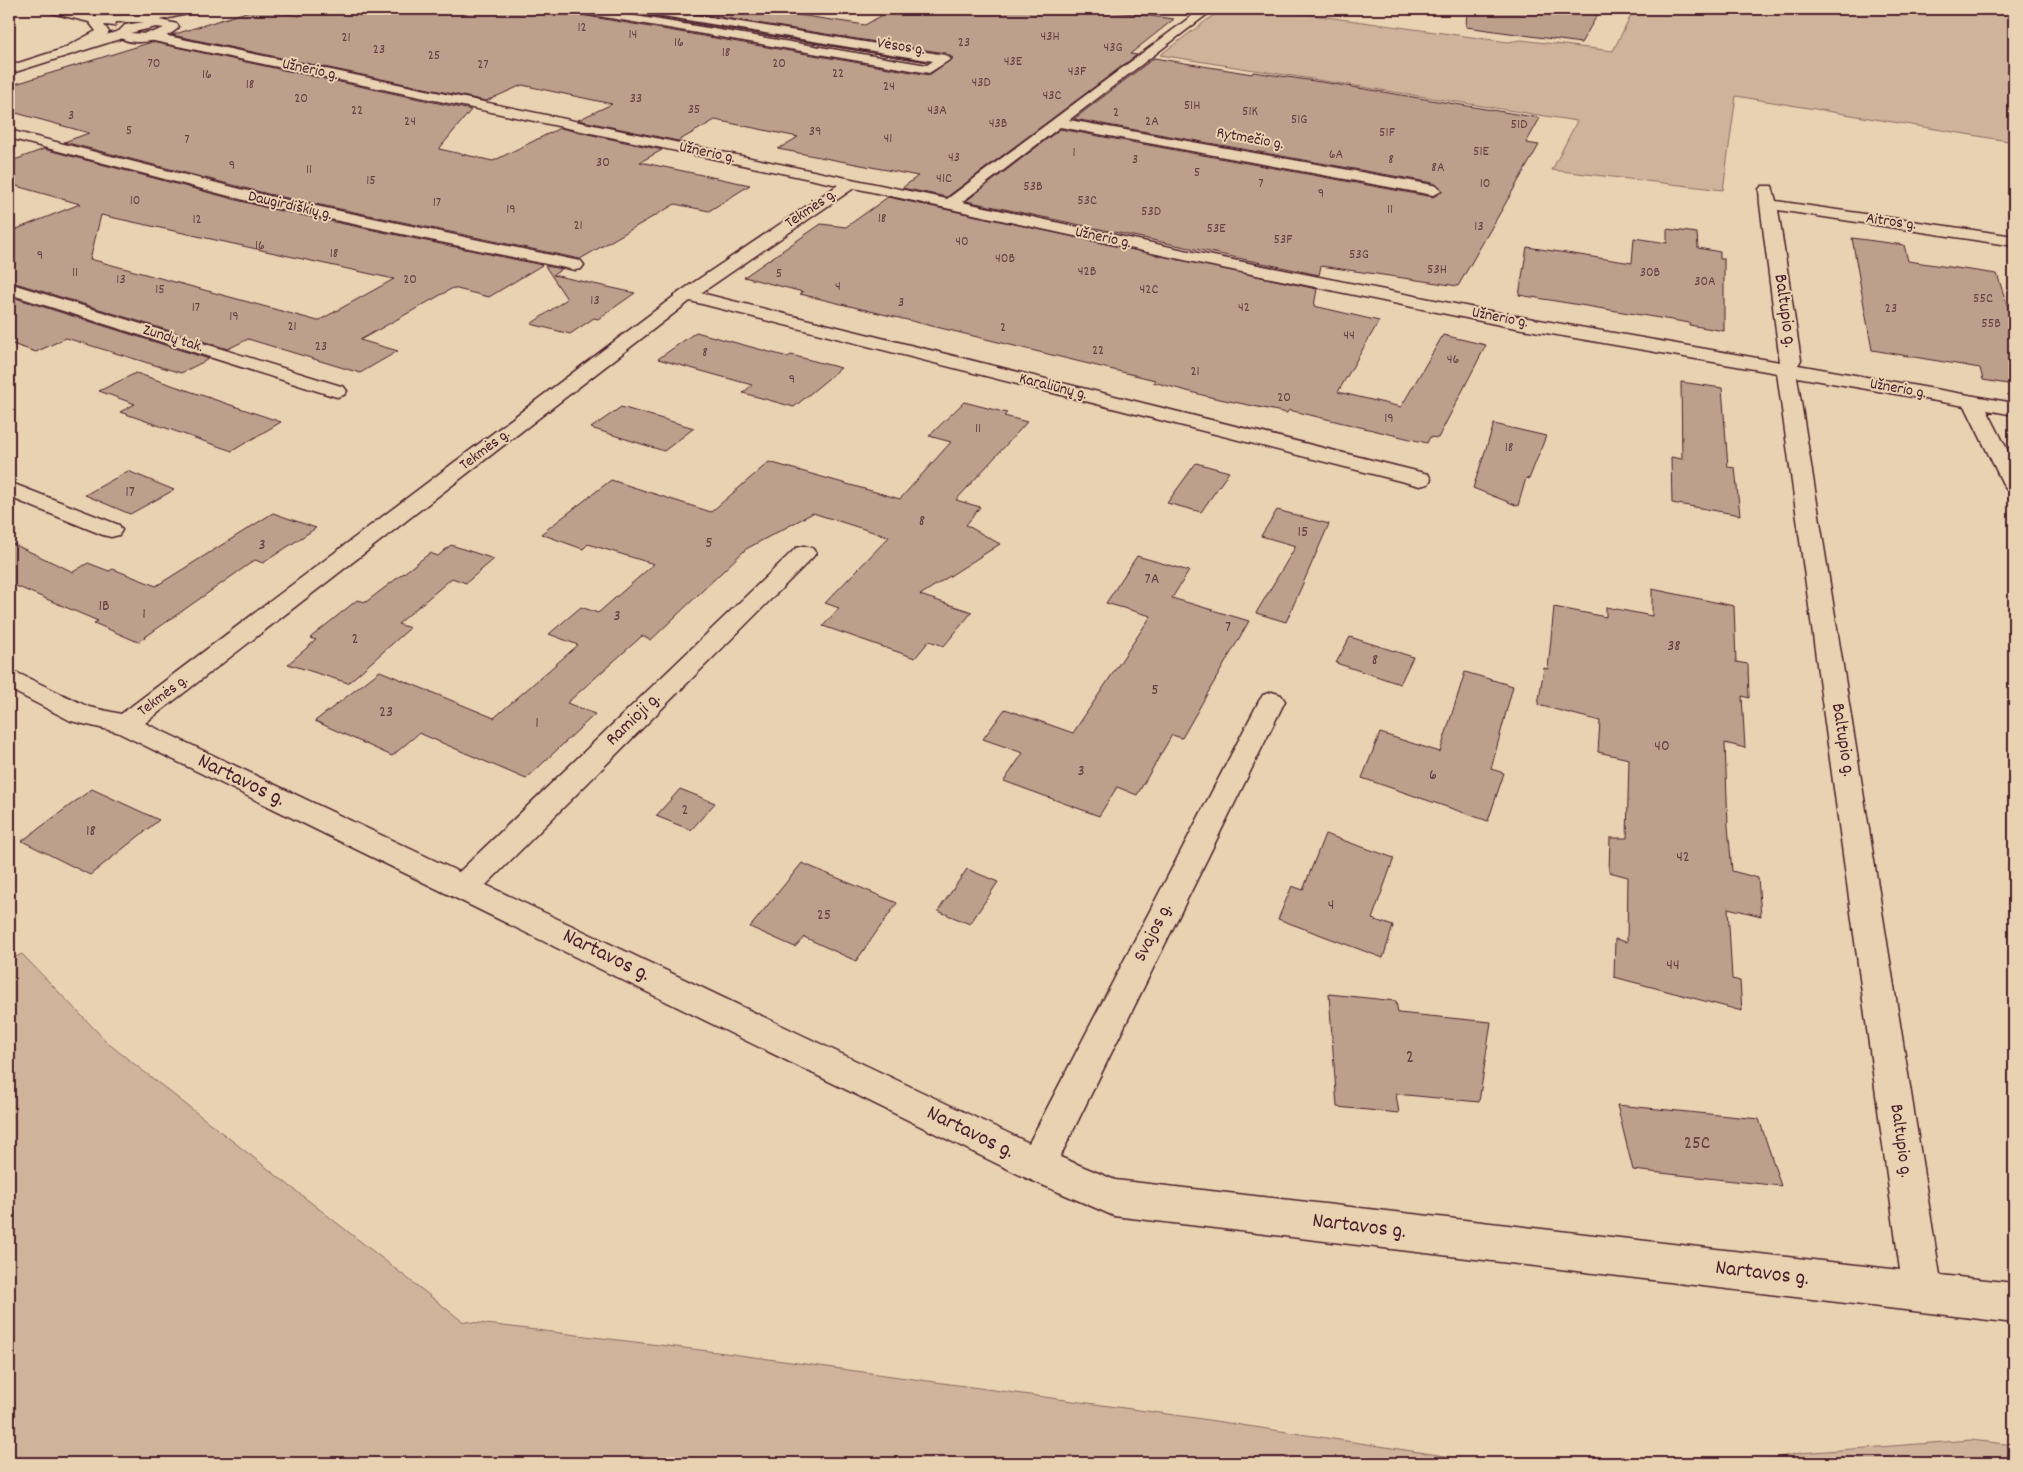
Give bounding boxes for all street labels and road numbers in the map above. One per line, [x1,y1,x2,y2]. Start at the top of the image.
street label: Vėsos g. [875,32,927,62]
street label: Užnerio g. [280,53,340,87]
street label: Rytmečio g. [1215,122,1285,156]
street label: Užnerio g. [677,136,737,170]
street label: Tekmės g. [781,183,841,235]
street label: Daugirdiškių g. [246,185,334,227]
street label: Aitros g. [1864,207,1918,237]
street label: Užnerio g. [1073,221,1133,255]
street label: Baltupio g. [1765,272,1803,350]
street label: Užnerio g. [1470,301,1530,335]
street label: Zundų tak. [140,319,206,359]
street label: Karaliūnų g. [1016,367,1090,407]
street label: Užnerio g. [1868,373,1928,405]
street label: Tekmės g. [455,423,515,477]
street label: Tekmės g. [133,669,193,723]
street label: Ramioji g. [600,687,668,753]
street label: Baltupio g. [1823,701,1861,779]
street label: Nartavos g. [192,746,290,816]
street label: Svajos g. [1128,899,1180,967]
street label: Nartavos g. [557,921,655,991]
street label: Nartavos g. [921,1098,1019,1168]
street label: Baltupio g. [1881,1102,1919,1180]
street label: Nartavos g. [1310,1206,1408,1248]
street label: Nartavos g. [1713,1253,1811,1295]

